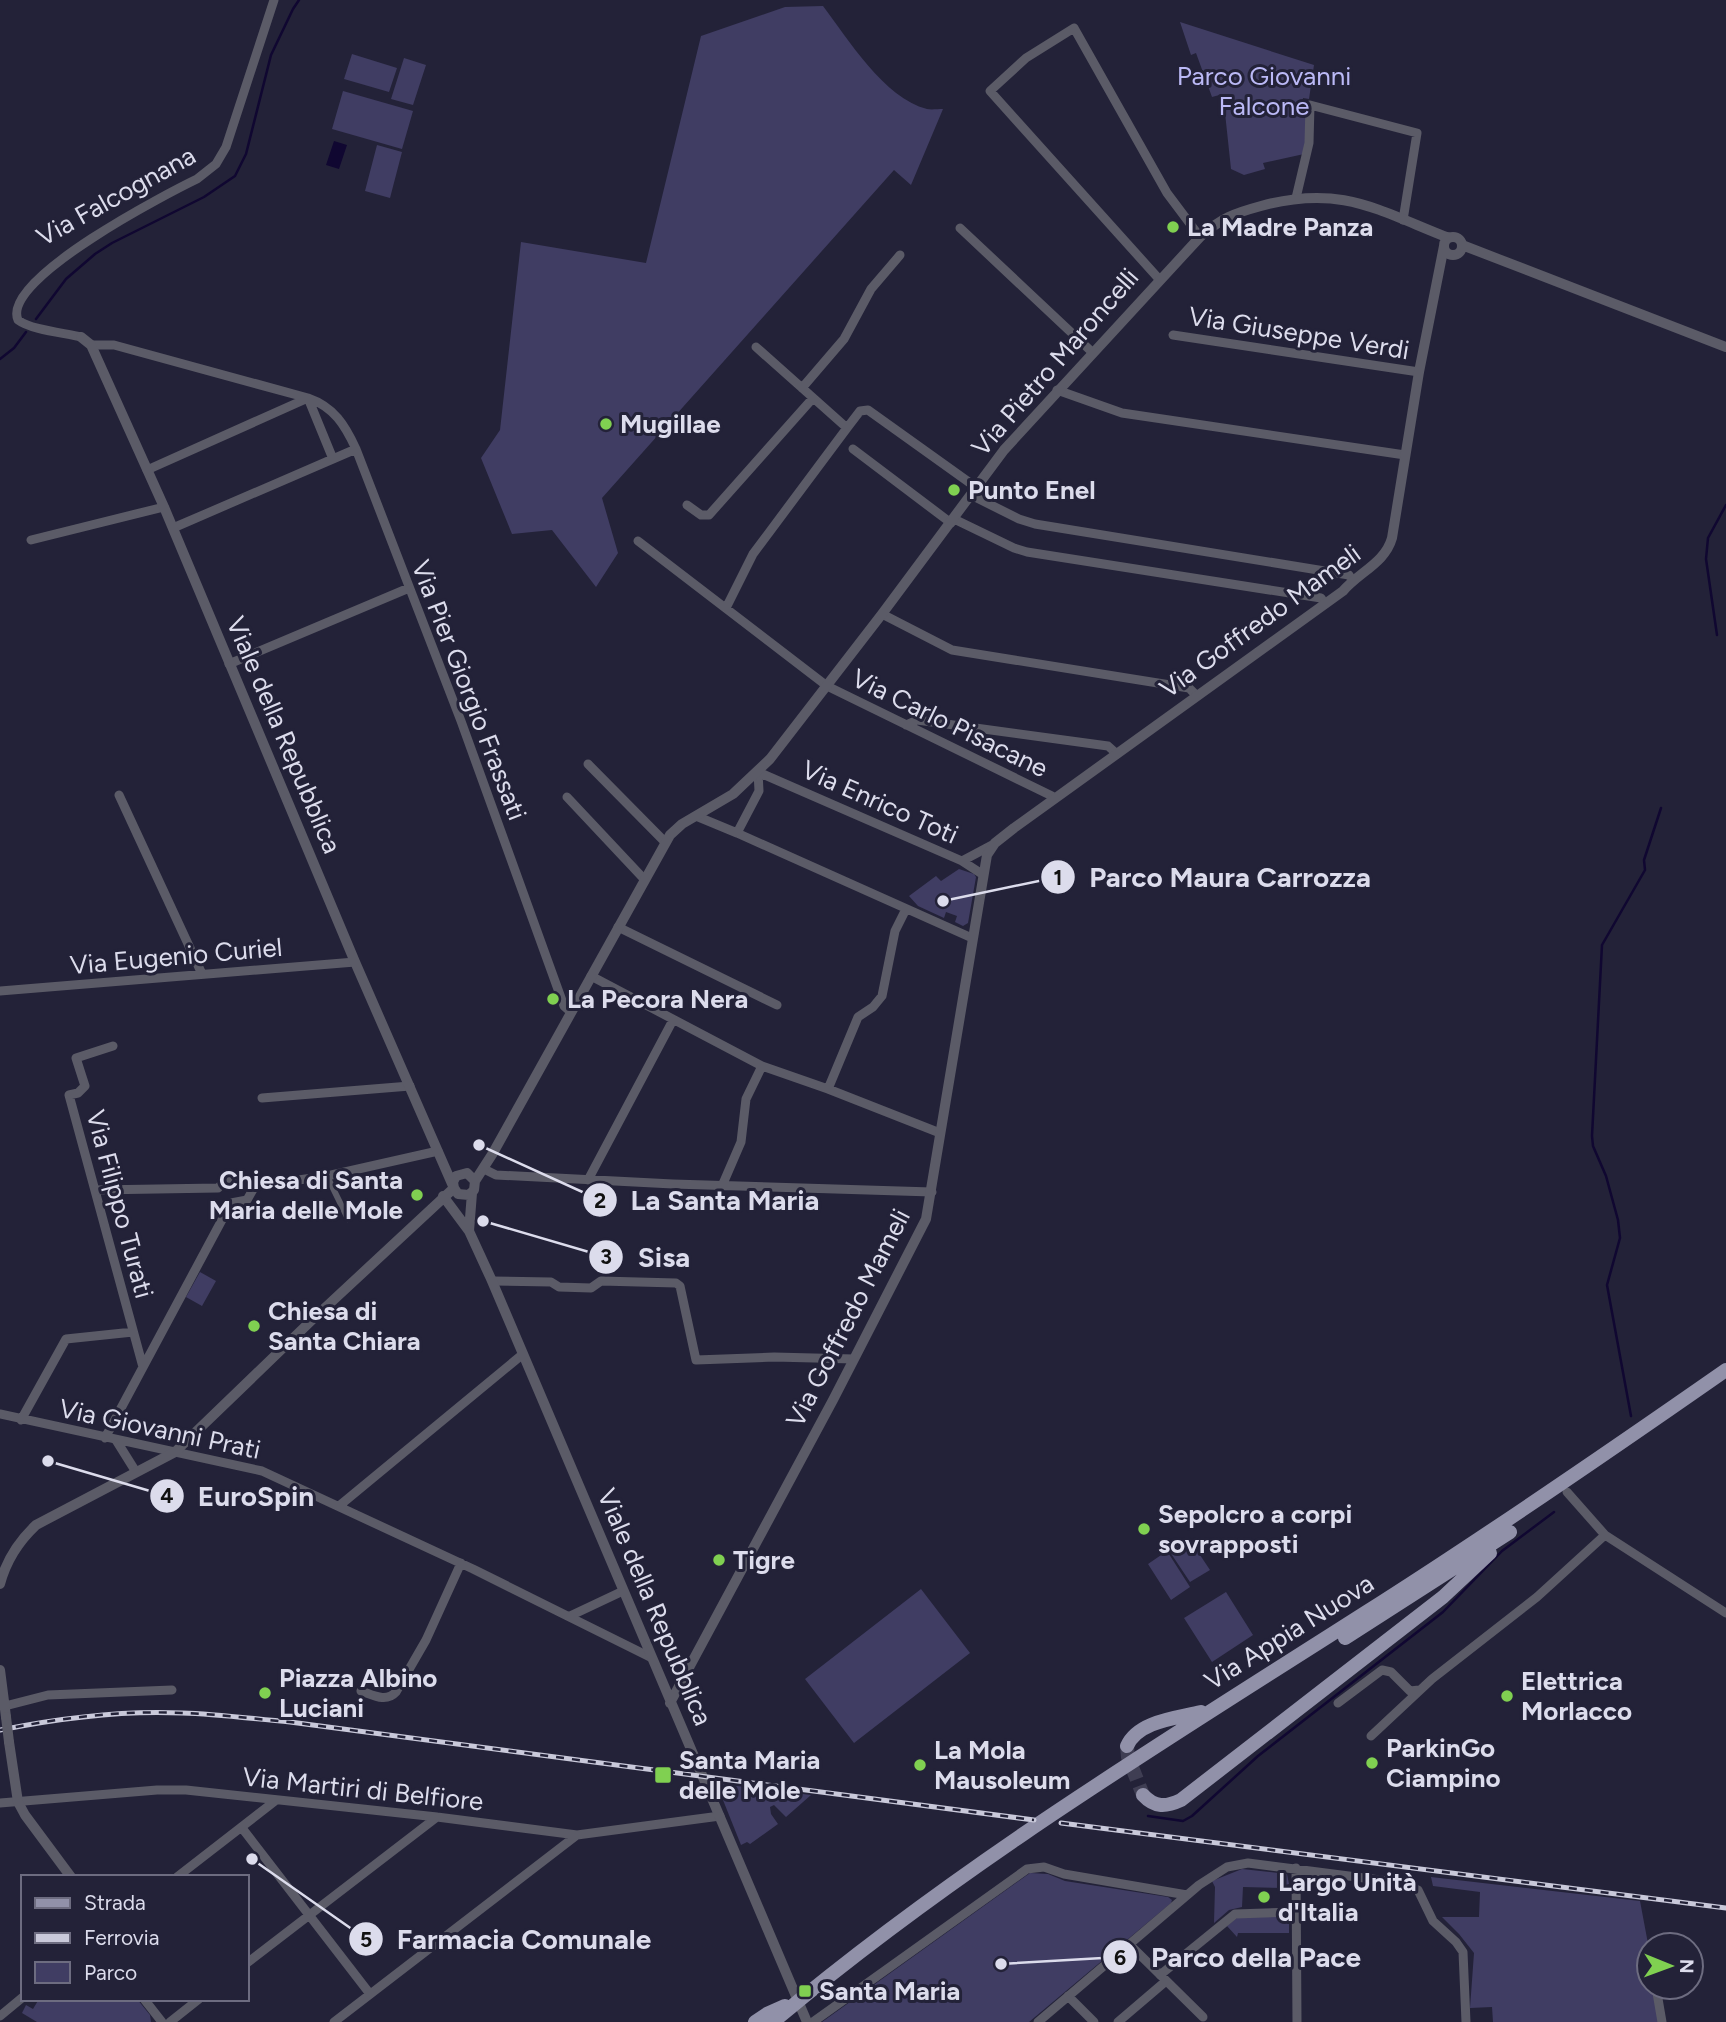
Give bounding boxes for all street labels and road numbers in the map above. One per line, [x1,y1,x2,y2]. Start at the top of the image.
street label: Via Falcognana [31,139,201,253]
street label: Via Pietro Maroncelli [965,262,1145,462]
street label: Via Giuseppe Verdi [1186,300,1412,366]
street label: Via Goffredo Mameli [1153,537,1367,705]
street label: Via Pier Giorgio Frassati [405,555,533,825]
street label: Viale della Repubblica [220,612,348,858]
street label: Via Carlo Pisacane [847,662,1053,784]
street label: Via Enrico Toti [797,753,963,851]
street label: Via Eugenio Curiel [68,931,284,981]
street label: Via Filippo Turati [80,1106,160,1302]
street label: Via Goffredo Mameli [779,1203,917,1433]
street label: Via Giovanni Prati [56,1392,264,1466]
street label: Viale della Repubblica [591,1484,719,1730]
street label: Via Appia Nuova [1198,1567,1380,1697]
street label: Via Martiri di Belfiore [241,1760,485,1818]

